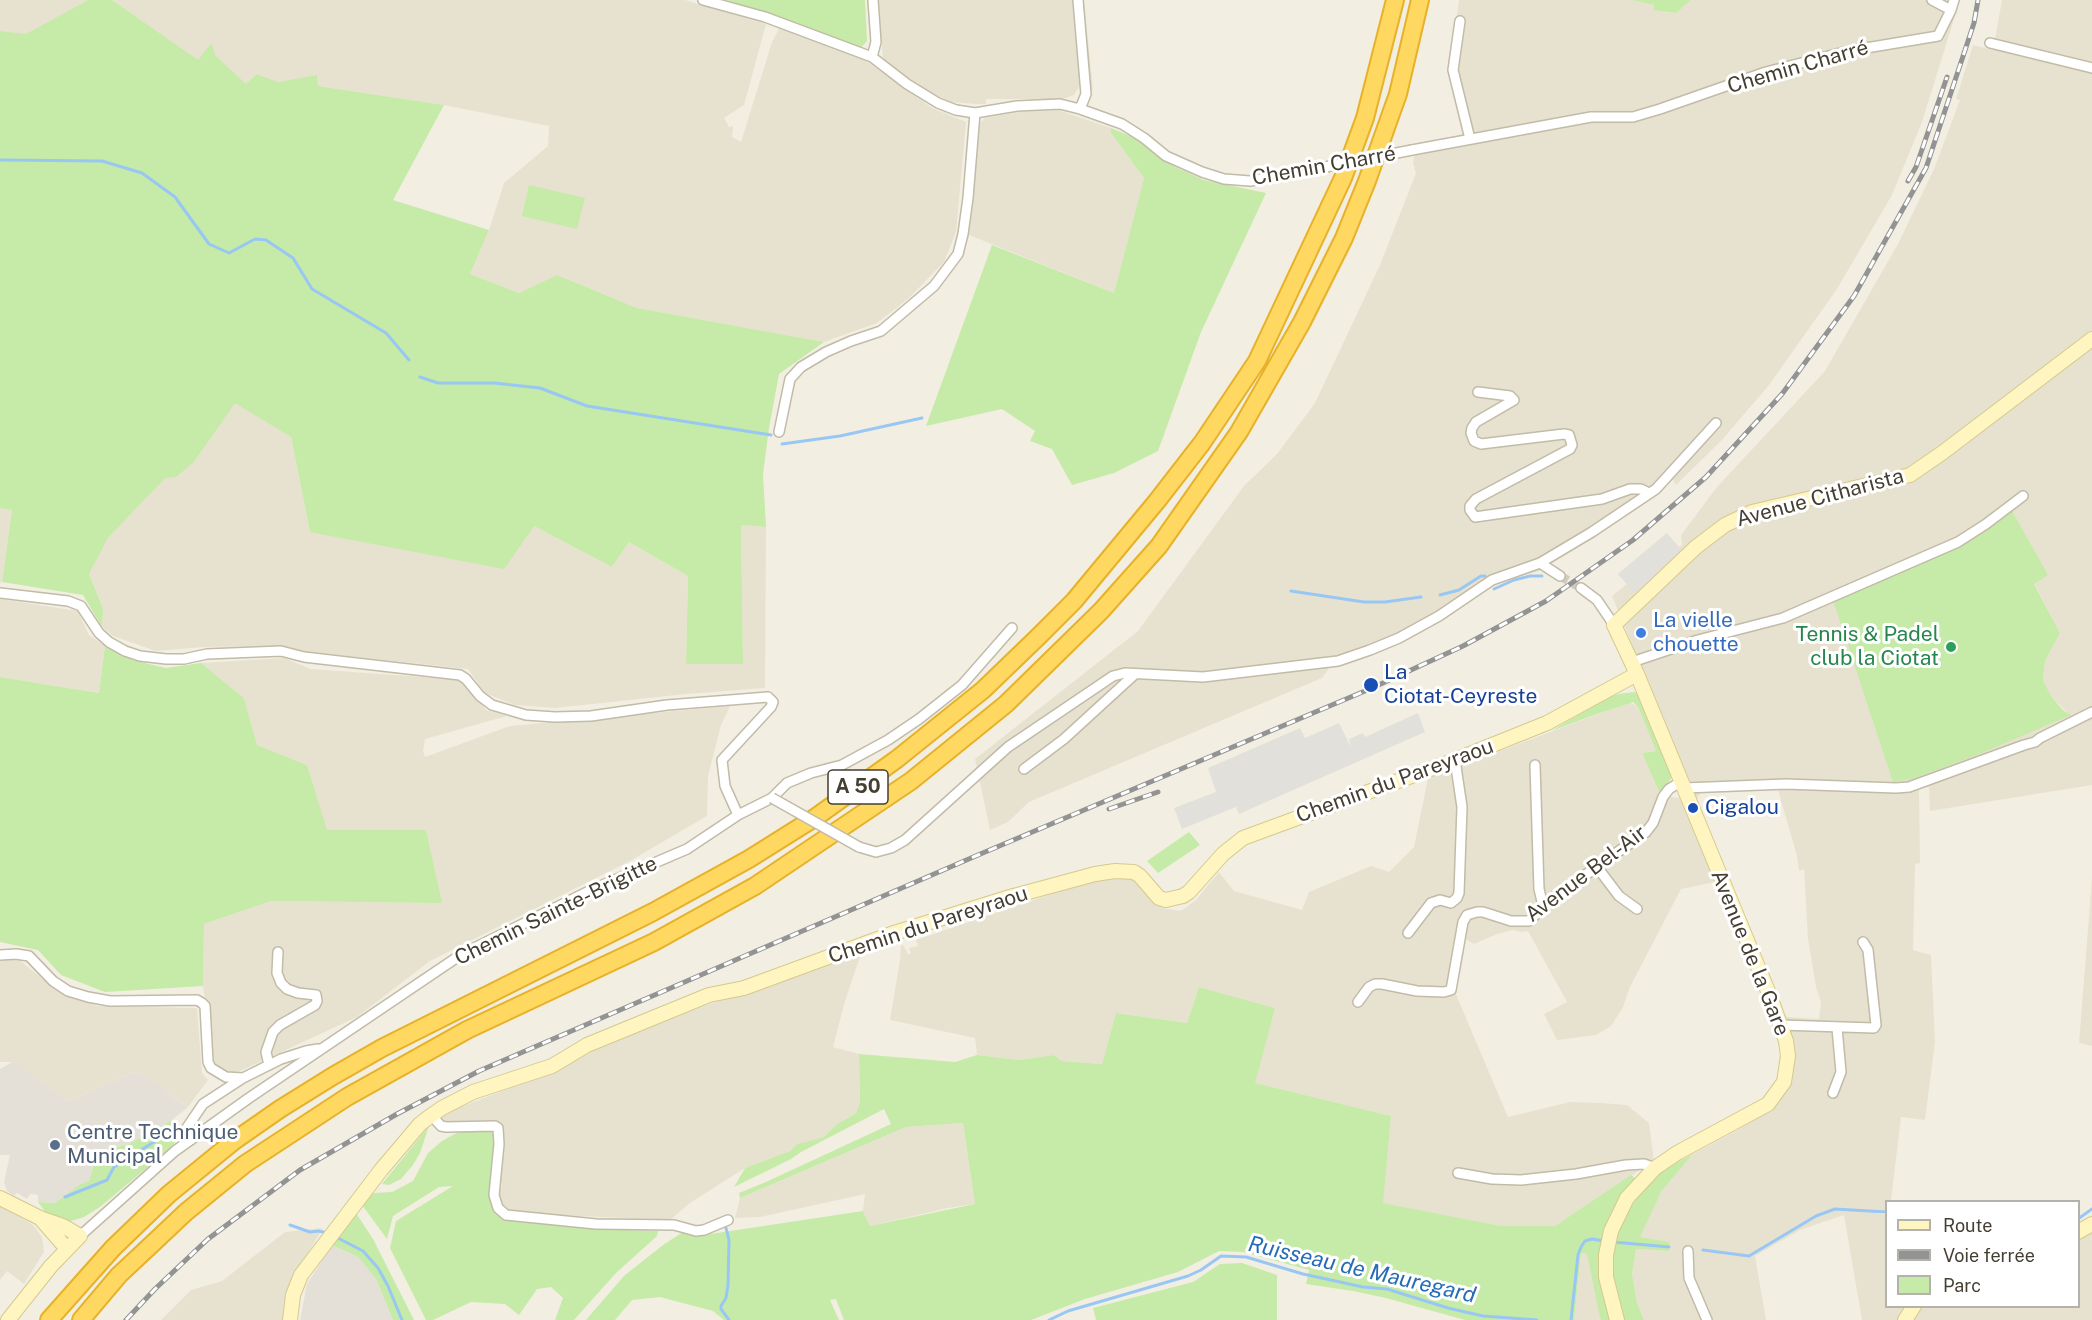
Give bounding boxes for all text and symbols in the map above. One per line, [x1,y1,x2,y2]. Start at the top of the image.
street label: Chemin Charré [1725,35,1871,99]
street label: Chemin Charré [1250,141,1398,191]
street label: Avenue Citharista [1734,464,1906,532]
place label: La vielle chouette [1653,608,1739,658]
place label: Tennis & Padel club la Ciotat [1795,622,1939,672]
marker: La vielle chouette [1634,626,1648,640]
marker: Tennis & Padel club la Ciotat [1944,640,1958,654]
place label: La Ciotat-Ceyreste [1384,660,1537,710]
marker: La Ciotat-Ceyreste [1362,676,1380,694]
street label: Chemin du Pareyraou [1293,734,1497,828]
road number: A 50 [828,770,888,804]
place label: Cigalou [1705,795,1779,821]
marker: Cigalou [1686,801,1700,815]
street label: Avenue Bel-Air [1520,820,1652,928]
street label: Chemin Sainte-Brigitte [451,851,661,971]
street label: Avenue de la Gare [1705,866,1795,1040]
street label: Chemin du Pareyraou [825,881,1031,969]
place label: Centre Technique Municipal [67,1120,238,1170]
marker: Centre Technique Municipal [48,1138,62,1152]
legend [1885,1200,2080,1308]
text: Route [1943,1215,1992,1236]
water label: Ruisseau de Mauregard [1246,1231,1478,1309]
text: Voie ferrée [1943,1245,2035,1266]
text: Parc [1943,1275,1981,1296]

